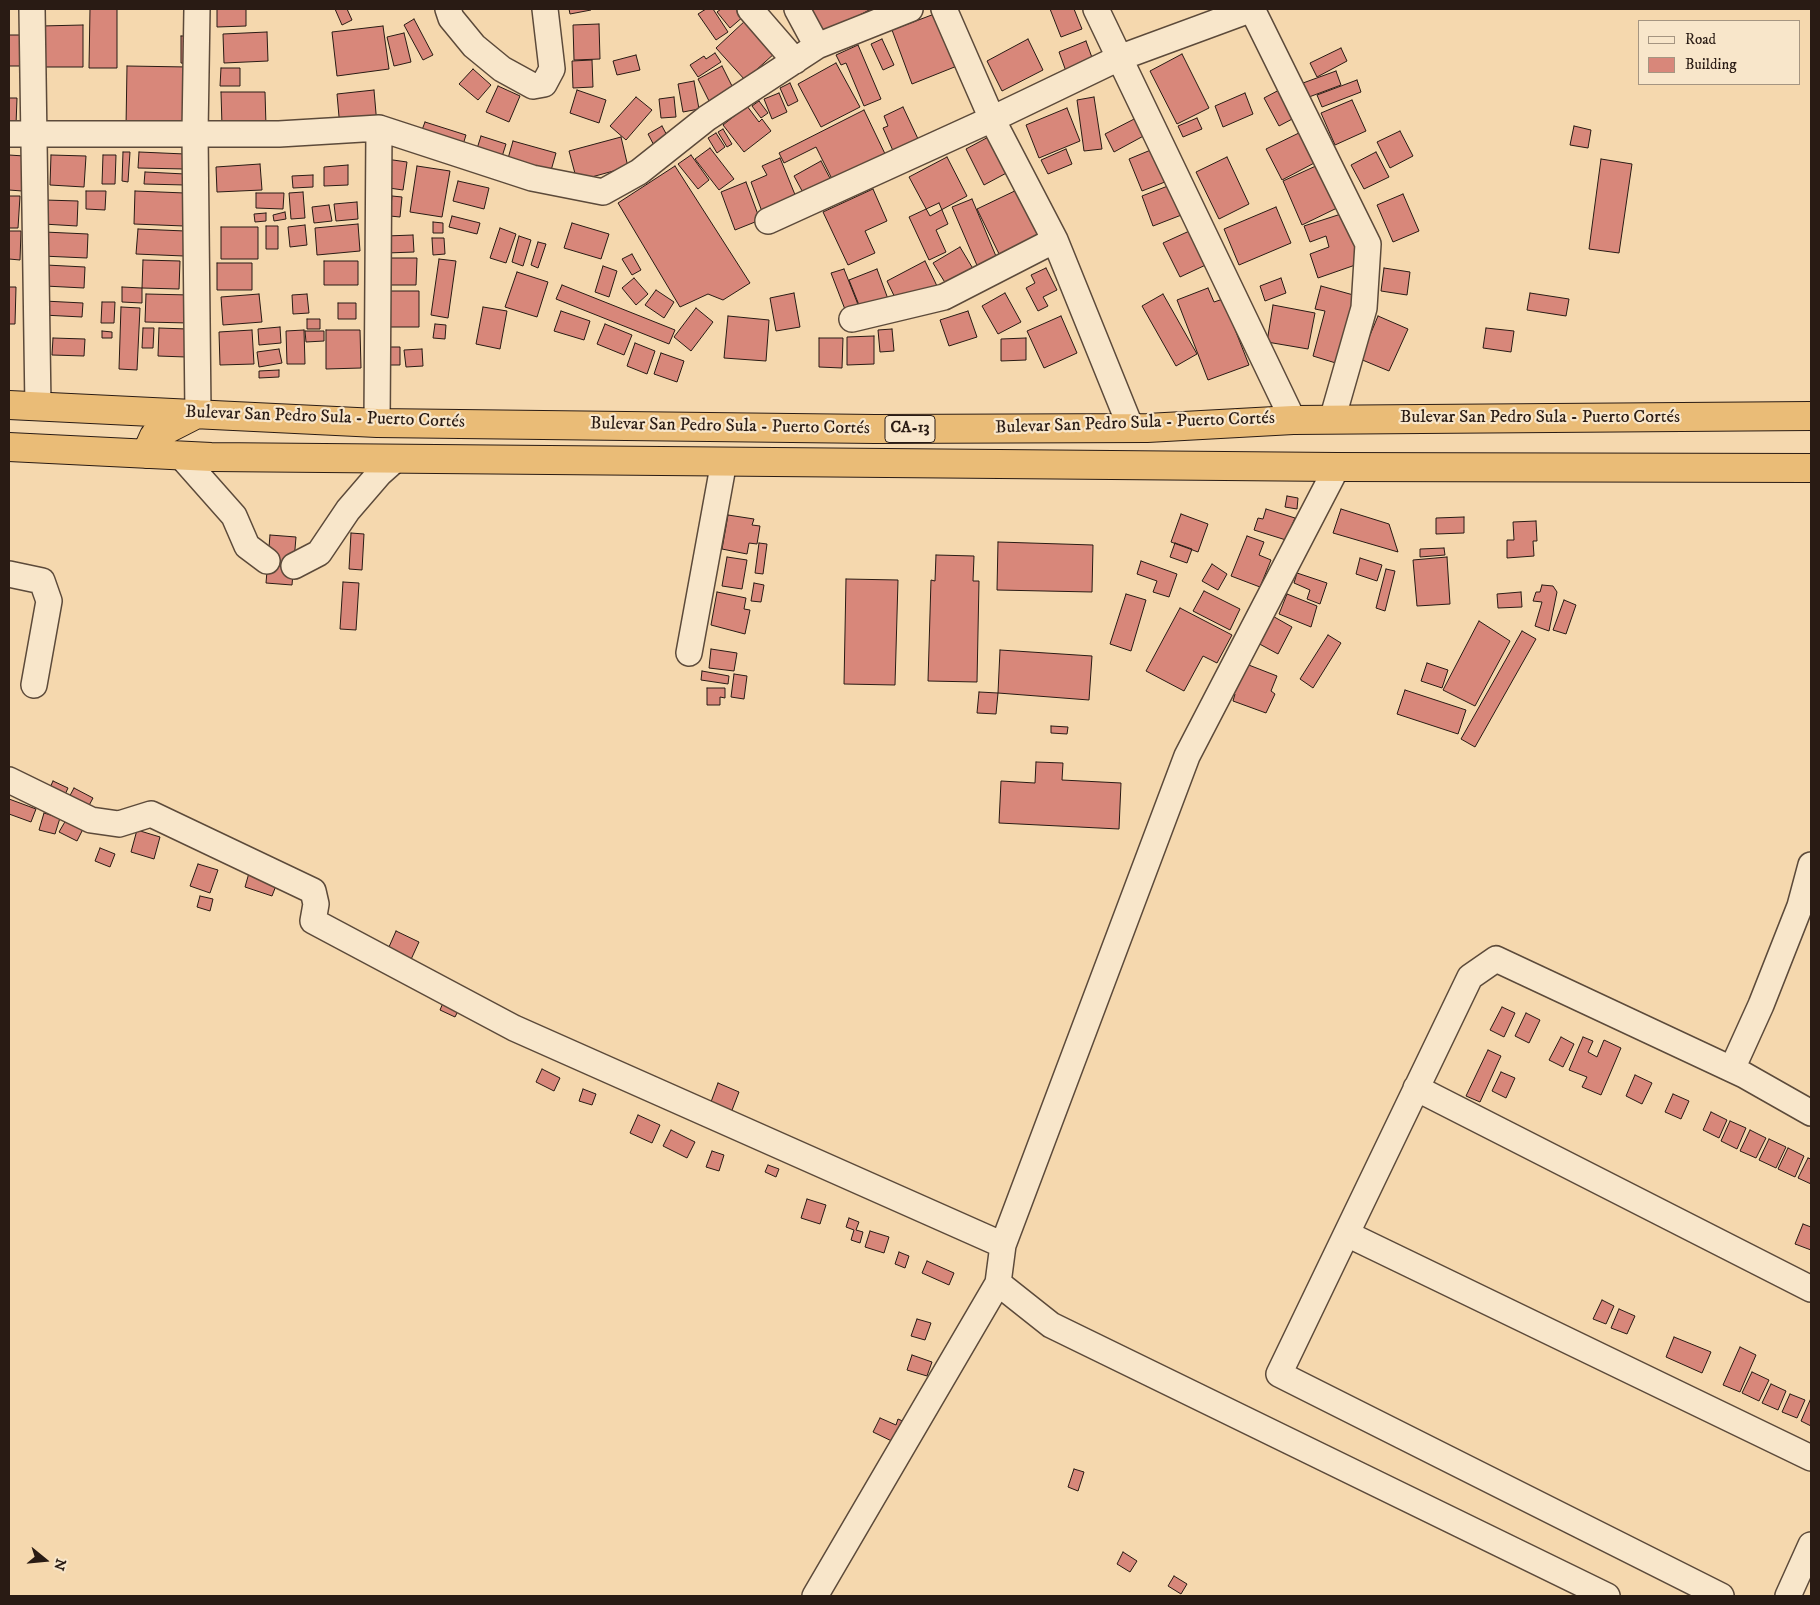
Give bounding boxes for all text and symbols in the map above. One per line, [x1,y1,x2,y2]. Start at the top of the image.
legend [1638,20,1800,85]
text: Road [1685,30,1716,49]
text: Building [1685,55,1737,74]
street label: Bulevar San Pedro Sula - Puerto Cortés [185,402,465,434]
street label: Bulevar San Pedro Sula - Puerto Cortés [1400,407,1680,429]
street label: Bulevar San Pedro Sula - Puerto Cortés [995,408,1275,440]
street label: Bulevar San Pedro Sula - Puerto Cortés [590,414,870,440]
road number: CA-13 [885,416,935,442]
north arrow [20,1535,70,1585]
text: N [49,1556,70,1573]

